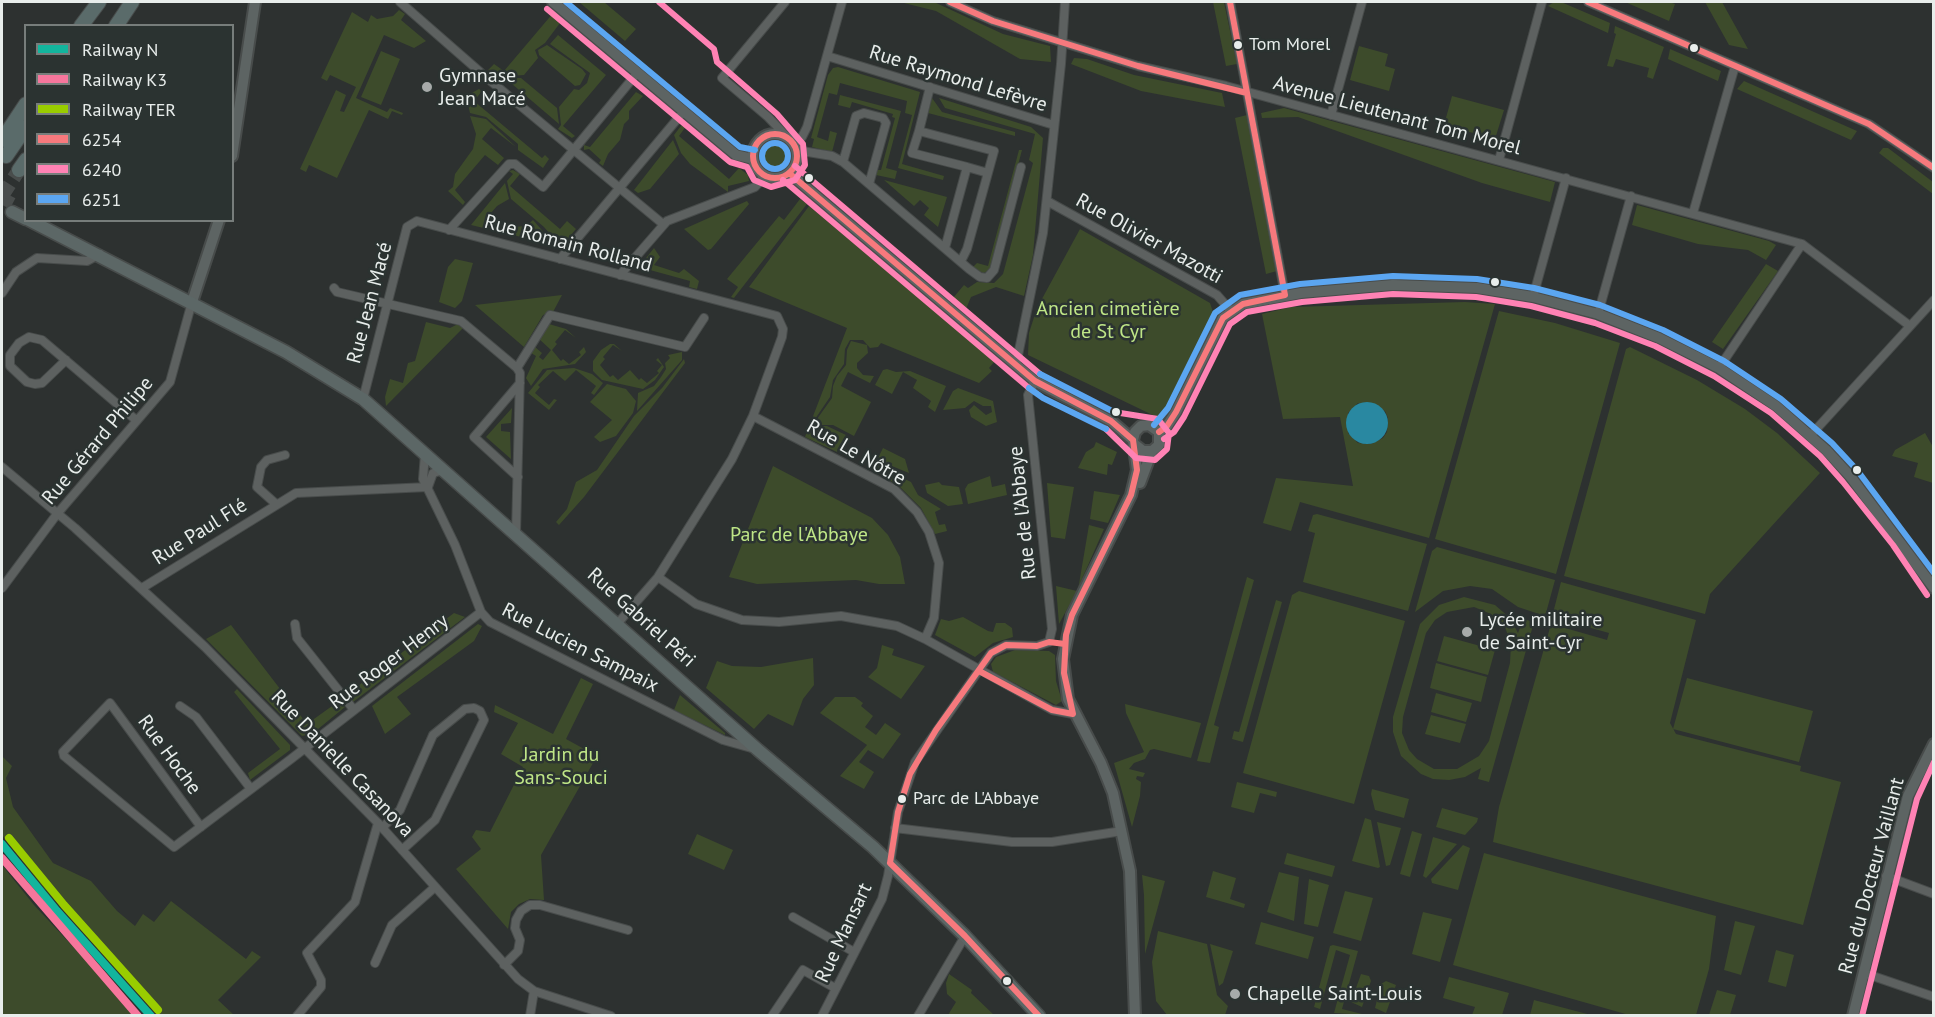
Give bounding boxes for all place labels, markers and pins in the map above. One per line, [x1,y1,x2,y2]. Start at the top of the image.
place label: Tom Morel [1249,34,1330,56]
marker: Tom Morel [1232,39,1244,51]
unlabelled marker [1688,42,1700,54]
place label: Gymnase Jean Macé [439,64,526,111]
marker: Gymnase Jean Macé [420,80,434,94]
unlabelled marker [803,172,815,184]
unlabelled marker [1489,276,1501,288]
unlabelled marker [1110,406,1122,418]
unlabelled marker [1851,464,1863,476]
place label: Lycée militaire de Saint-Cyr [1479,608,1602,655]
marker: Lycée militaire de Saint-Cyr [1460,625,1474,639]
place label: Parc de L'Abbaye [913,788,1039,810]
marker: Parc de L'Abbaye [896,793,908,805]
unlabelled marker [1001,975,1013,987]
place label: Chapelle Saint-Louis [1247,982,1422,1006]
marker: Chapelle Saint-Louis [1228,987,1242,1001]

